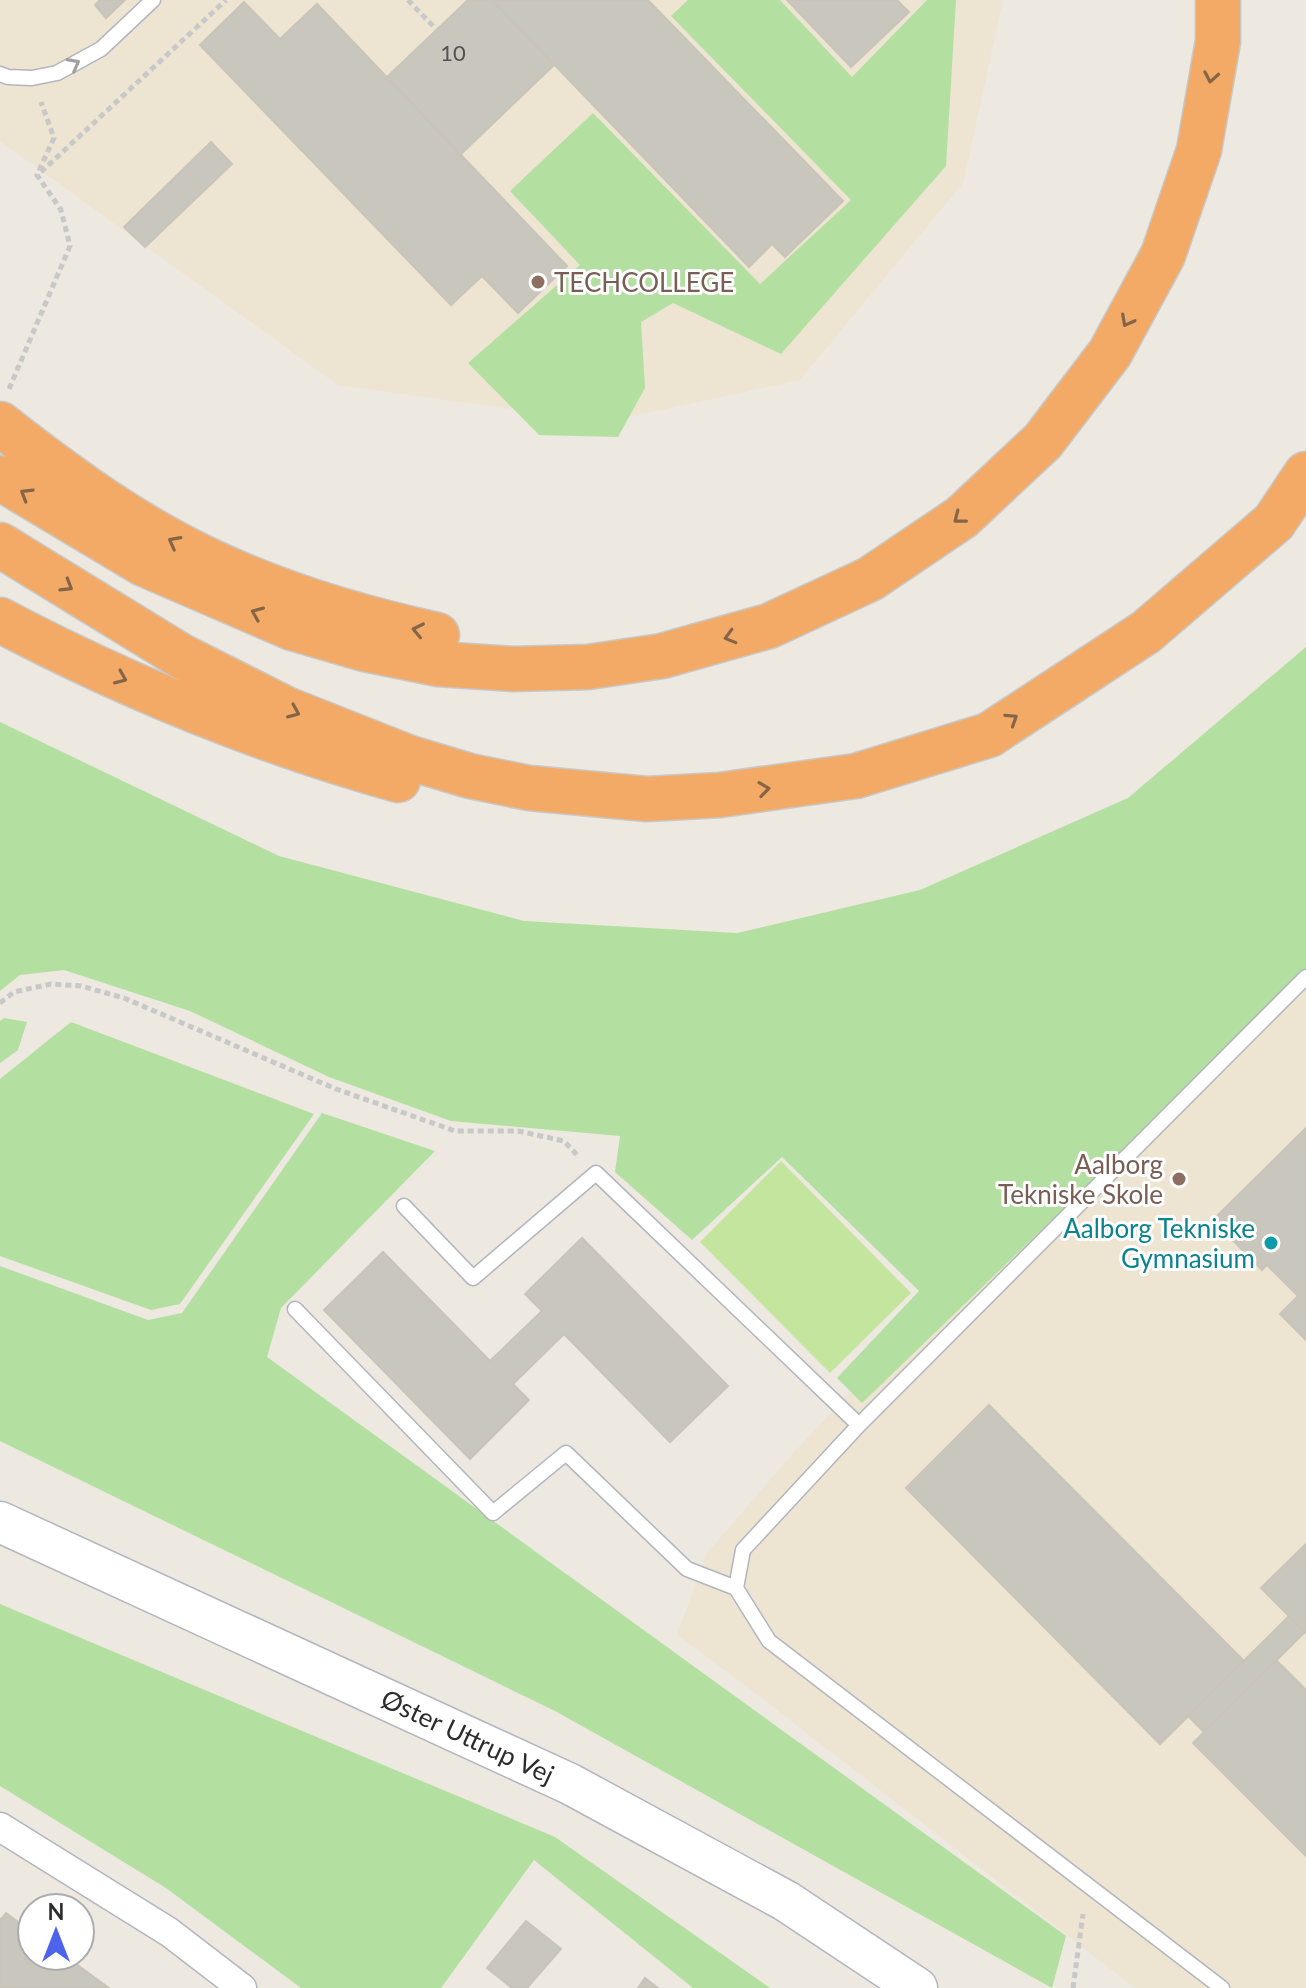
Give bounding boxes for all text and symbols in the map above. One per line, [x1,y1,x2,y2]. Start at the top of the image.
house number: 10 [440,39,466,66]
one-way arrow [66,58,80,74]
one-way arrow [1204,71,1221,84]
place label: TECHCOLLEGE [554,266,734,298]
marker: TECHCOLLEGE [529,273,547,291]
one-way arrow [1121,313,1137,327]
one-way arrow [20,488,35,503]
one-way arrow [953,508,968,522]
one-way arrow [168,537,182,552]
one-way arrow [58,576,73,592]
one-way arrow [251,606,265,622]
one-way arrow [411,623,425,640]
one-way arrow [724,628,738,644]
one-way arrow [113,669,127,685]
one-way arrow [286,702,300,719]
one-way arrow [1003,714,1018,729]
one-way arrow [757,781,771,798]
place label: Aalborg Tekniske Skole [998,1148,1163,1210]
marker: Aalborg Tekniske Skole [1170,1170,1188,1188]
place label: Aalborg Tekniske Gymnasium [1063,1212,1255,1274]
marker: Aalborg Tekniske Gymnasium [1262,1234,1280,1252]
street label: Øster Uttrup Vej [377,1682,559,1790]
north arrow [16,1892,96,1972]
text: N [48,1898,64,1925]

